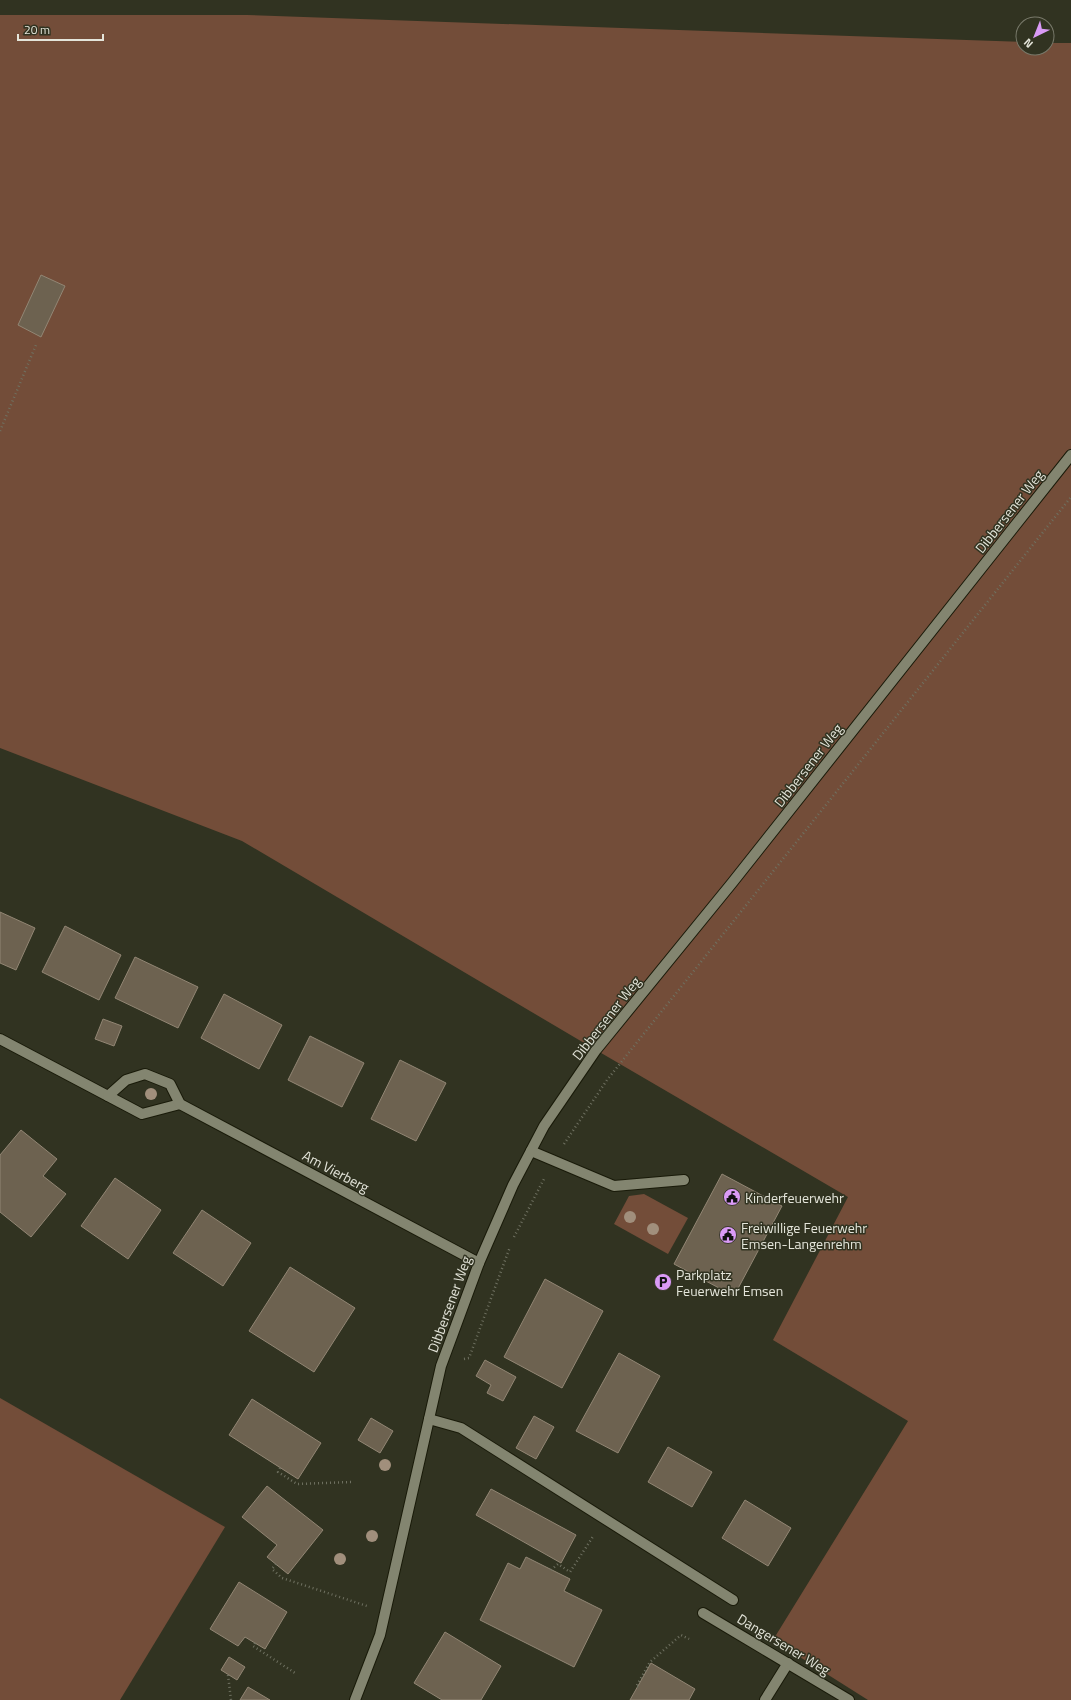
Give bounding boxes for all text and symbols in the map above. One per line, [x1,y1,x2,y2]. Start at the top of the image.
scale bar [18,16,103,42]
north arrow [1015,16,1055,56]
text: 20 m [24,20,50,39]
text: N [1020,35,1036,52]
street label: Dibbersener Weg [970,465,1048,557]
street label: Dibbersener Weg [769,719,847,811]
street label: Dibbersener Weg [567,972,645,1064]
street label: Am Vierberg [299,1145,373,1197]
public building icon: Kinderfeuerwehr [722,1187,742,1207]
place label: Kinderfeuerwehr [745,1187,844,1208]
place label: Freiwillige Feuerwehr Emsen-Langenrehm [741,1217,867,1254]
public building icon: Freiwillige Feuerwehr Emsen-Langenrehm [718,1225,738,1245]
street label: Dibbersener Weg [422,1253,476,1355]
place label: Parkplatz Feuerwehr Emsen [676,1264,783,1301]
parking icon: Parkplatz Feuerwehr Emsen [653,1272,673,1292]
street label: Dangersener Weg [734,1608,834,1680]

